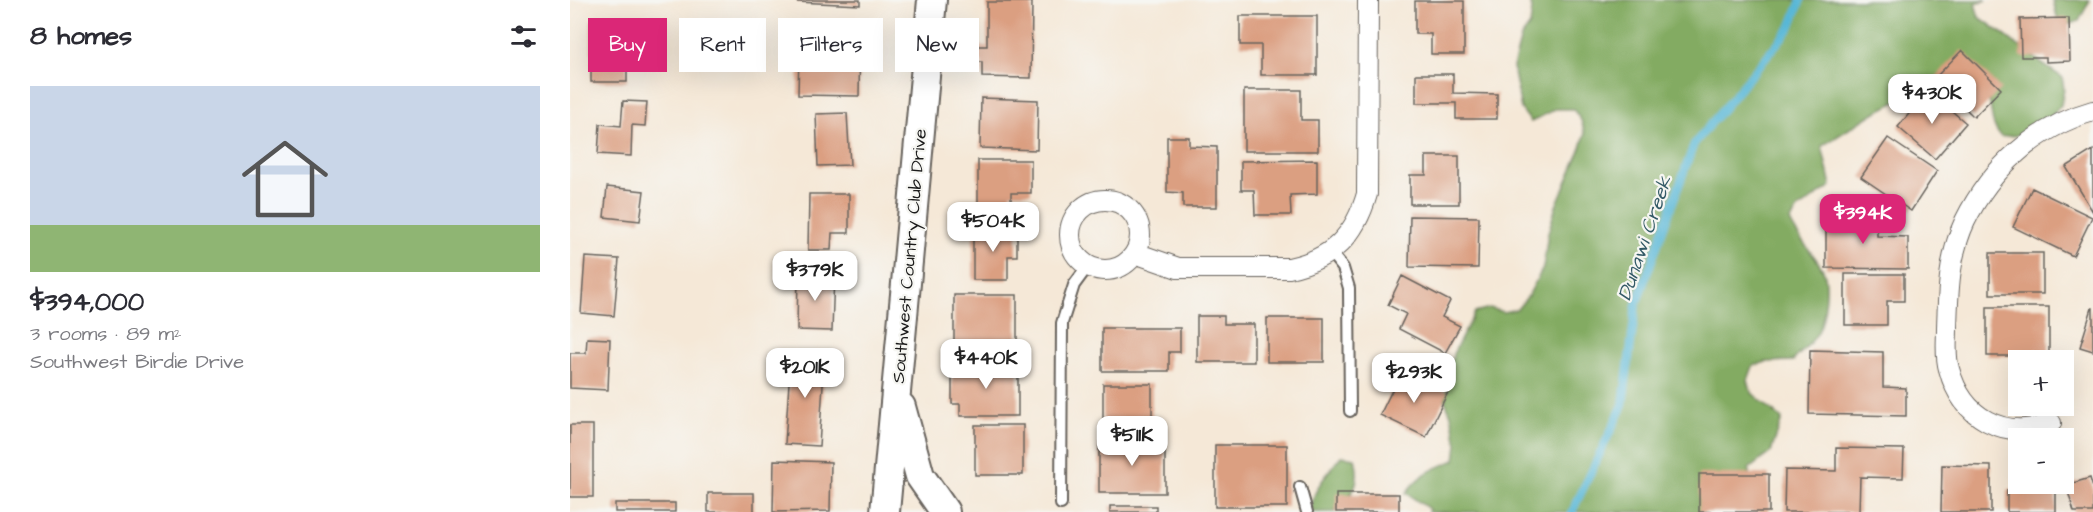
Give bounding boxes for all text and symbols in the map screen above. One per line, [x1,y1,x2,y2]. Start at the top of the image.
text: 8 homes [30,18,132,54]
chip: Buy [588,18,667,72]
chip: Rent [679,18,766,72]
chip: Filters [778,18,883,72]
chip: New [895,18,979,72]
icon: filters [507,20,540,53]
pin: $430K [1890,74,1974,125]
text: $430K [1902,79,1962,107]
icon: home [231,125,339,233]
street label: Southwest Country Club Drive [886,127,934,385]
water label: Dunawi Creek [1611,172,1680,304]
pin: $394K [1821,194,1905,245]
text: $394K [1834,199,1892,227]
pin: $504K [951,202,1035,253]
text: $504K [961,207,1025,235]
pin: $379K [773,251,857,302]
text: $379K [786,256,844,284]
text: $394,000 [30,284,144,320]
text: 3 rooms · 89 m² [30,320,182,348]
pin: $440K [944,339,1028,390]
text: $440K [954,344,1018,372]
text: Southwest Birdie Drive [30,348,244,376]
pin: $201K [763,348,847,399]
map controls [2008,350,2074,494]
button: + [2008,350,2074,416]
text: $201K [780,353,830,381]
pin: $293K [1372,353,1456,404]
text: $293K [1386,358,1442,386]
pin: $511K [1090,416,1174,467]
text: $511K [1111,421,1153,449]
button: − [2008,428,2074,494]

